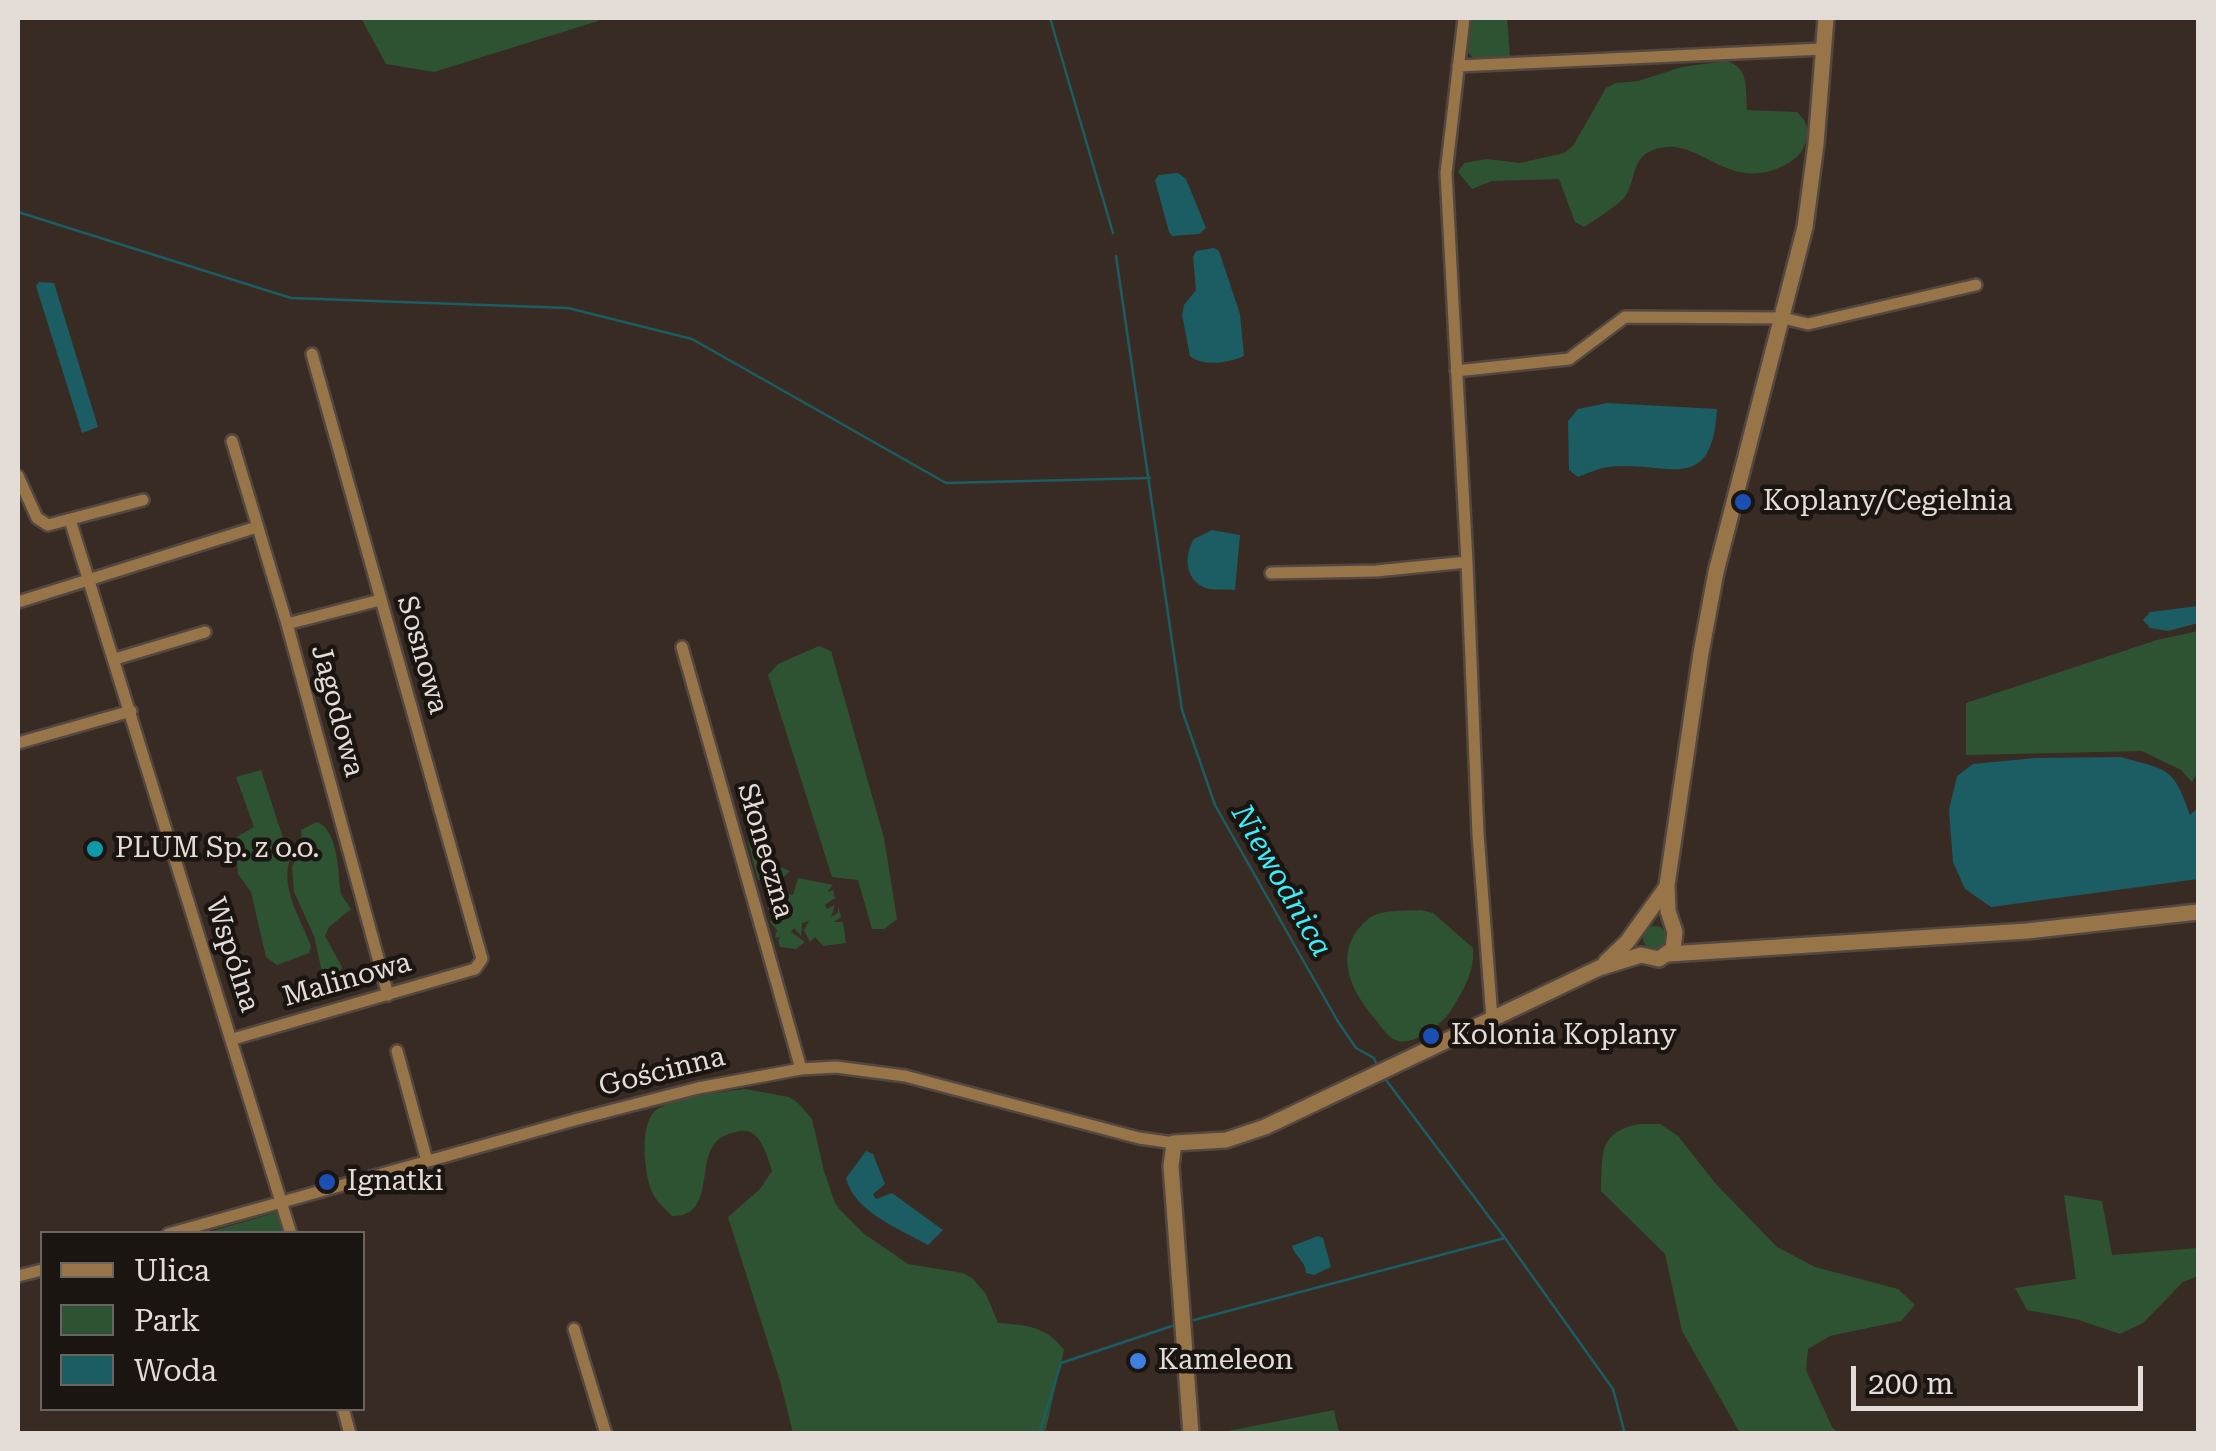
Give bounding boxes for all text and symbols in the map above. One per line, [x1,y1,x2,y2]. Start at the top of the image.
place label: Koplany/Cegielnia [1763,485,2012,519]
marker: Koplany/Cegielnia [1732,491,1754,513]
street label: Sosnowa [389,592,455,718]
street label: Jagodowa [303,641,371,781]
street label: Słoneczna [730,779,800,923]
water label: Niewodnica [1223,799,1339,963]
place label: PLUM Sp. z o.o. [115,832,320,866]
marker: PLUM Sp. z o.o. [84,838,106,860]
street label: Wspólna [198,894,266,1016]
street label: Malinowa [279,946,415,1014]
place label: Kolonia Koplany [1451,1019,1677,1053]
marker: Kolonia Koplany [1420,1025,1442,1047]
street label: Gościnna [596,1040,728,1104]
place label: Ignatki [347,1165,443,1199]
marker: Ignatki [316,1171,338,1193]
legend [40,1231,365,1411]
text: Ulica [134,1253,210,1288]
text: Park [134,1303,200,1338]
place label: Kameleon [1158,1344,1293,1378]
scale bar [1856,1346,2148,1408]
marker: Kameleon [1127,1350,1149,1372]
text: Woda [134,1353,217,1388]
text: 200 m [1868,1366,1953,1401]

